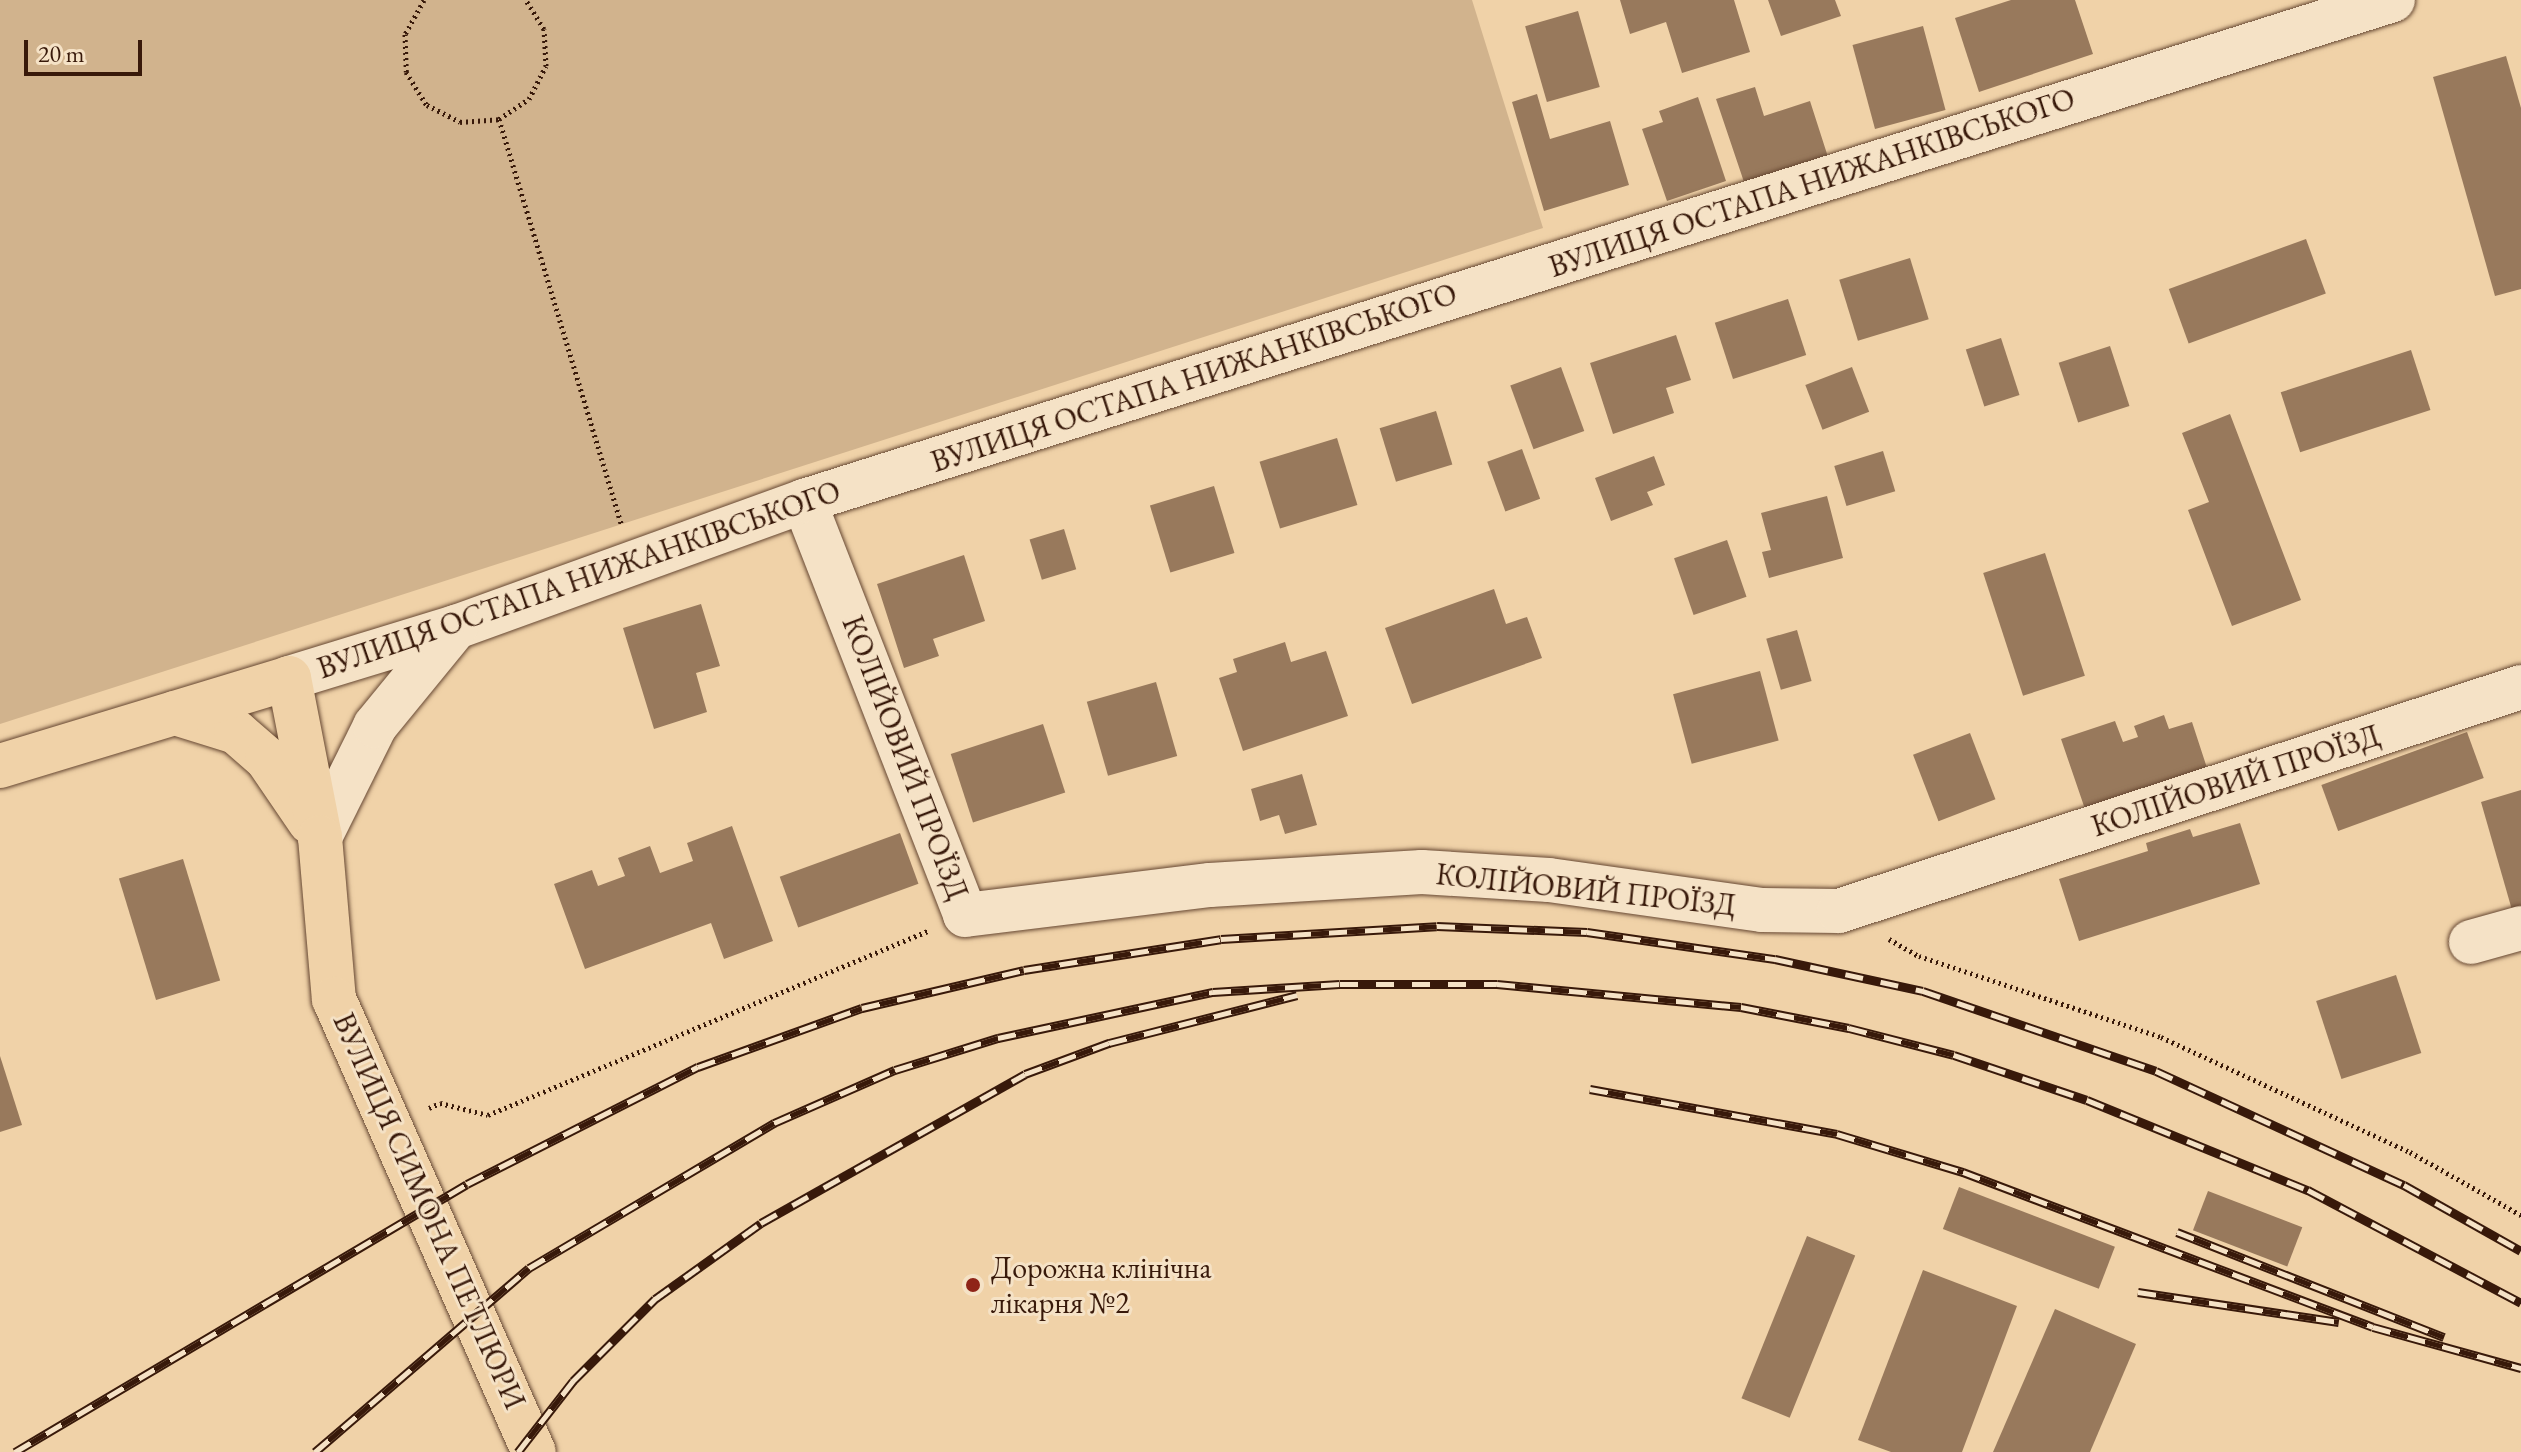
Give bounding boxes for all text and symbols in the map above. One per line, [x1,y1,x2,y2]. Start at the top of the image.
scale bar [28,24,146,74]
text: 20 m [38,38,85,69]
street label: ВУЛИЦЯ ОСТАПА НИЖАНКІВСЬКОГО [1545,81,2079,285]
street label: ВУЛИЦЯ ОСТАПА НИЖАНКІВСЬКОГО [927,276,1461,480]
street label: ВУЛИЦЯ ОСТАПА НИЖАНКІВСЬКОГО [313,473,845,687]
street label: КОЛІЙОВИЙ ПРОЇЗД [834,611,976,905]
street label: КОЛІЙОВИЙ ПРОЇЗД [2087,717,2385,845]
street label: КОЛІЙОВИЙ ПРОЇЗД [1434,856,1738,924]
street label: ВУЛИЦЯ СИМОНА ПЕТЛЮРИ [325,1008,533,1414]
place label: Дорожна клінічна лікарня №2 [991,1250,1211,1320]
marker: Дорожна клінічна лікарня №2 [962,1274,984,1296]

